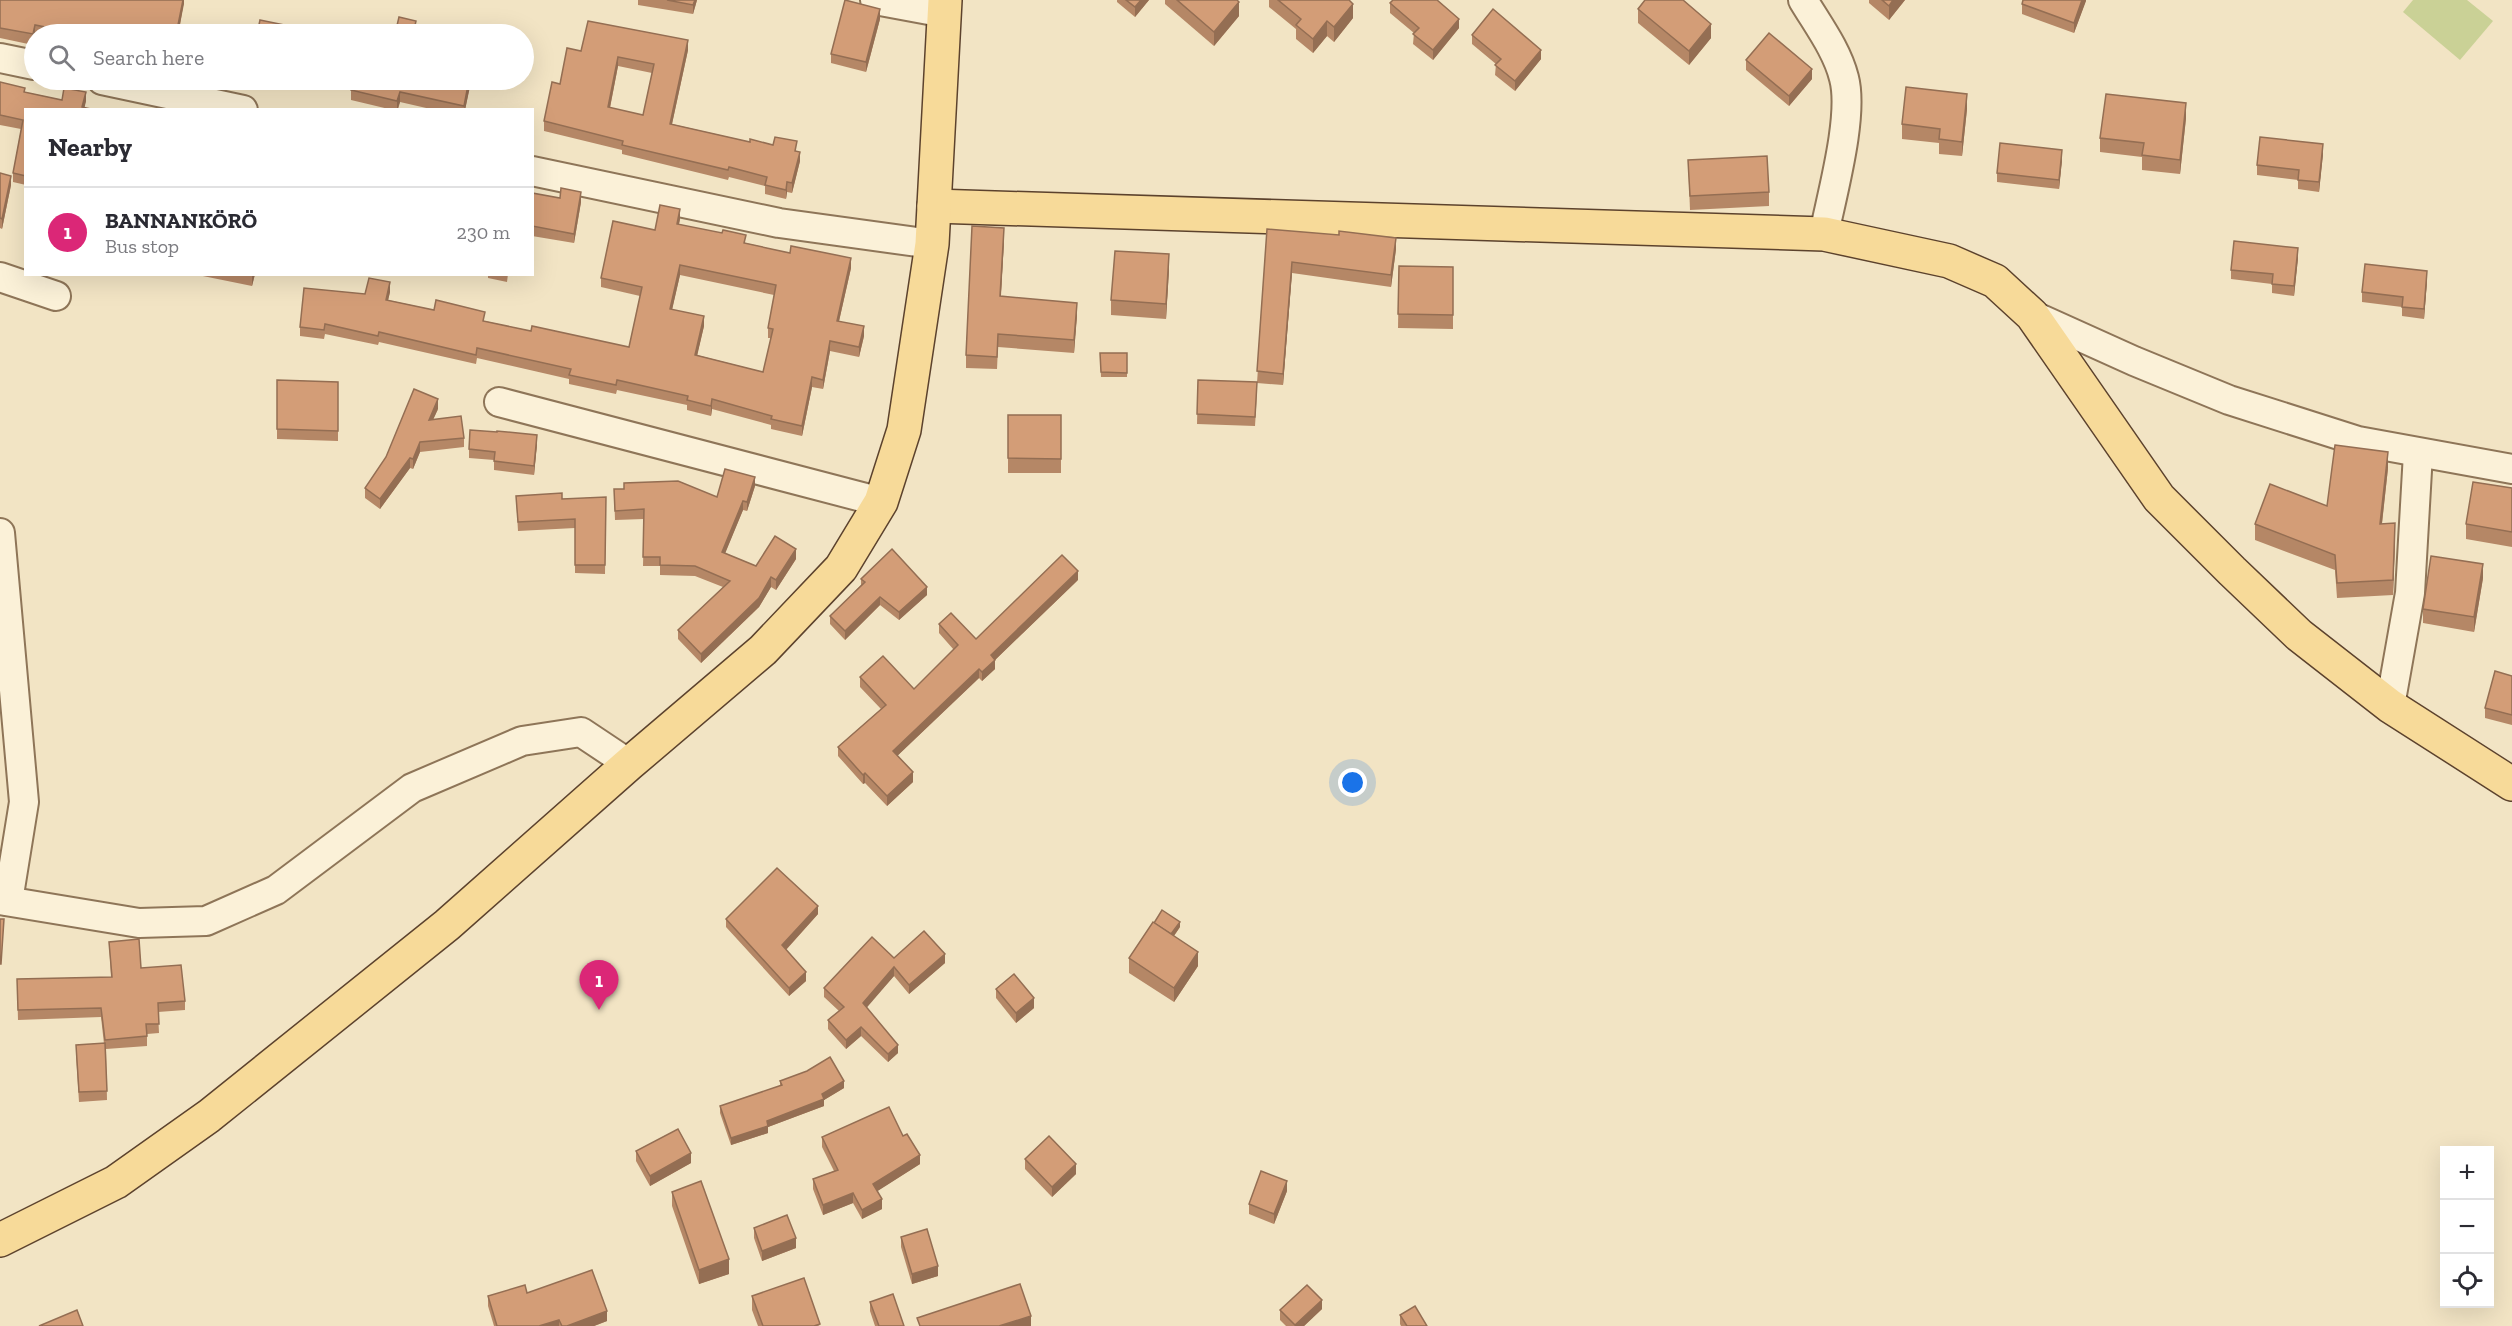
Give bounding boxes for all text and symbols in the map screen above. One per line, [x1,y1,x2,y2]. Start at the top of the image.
search box [24,24,534,90]
icon: search [45,41,78,74]
text: Search here [93,44,204,71]
text: Nearby [48,131,132,163]
text: BANNANKÖRÖ [105,207,257,234]
text: 1 [63,220,72,244]
text: 230 m [457,220,510,244]
text: Bus stop [105,234,179,258]
your location [1338,768,1367,797]
pin: 1 [580,960,618,1010]
map controls [2440,1146,2494,1308]
button: + [2440,1146,2494,1200]
button: − [2440,1200,2494,1254]
button: locate [2440,1254,2494,1308]

